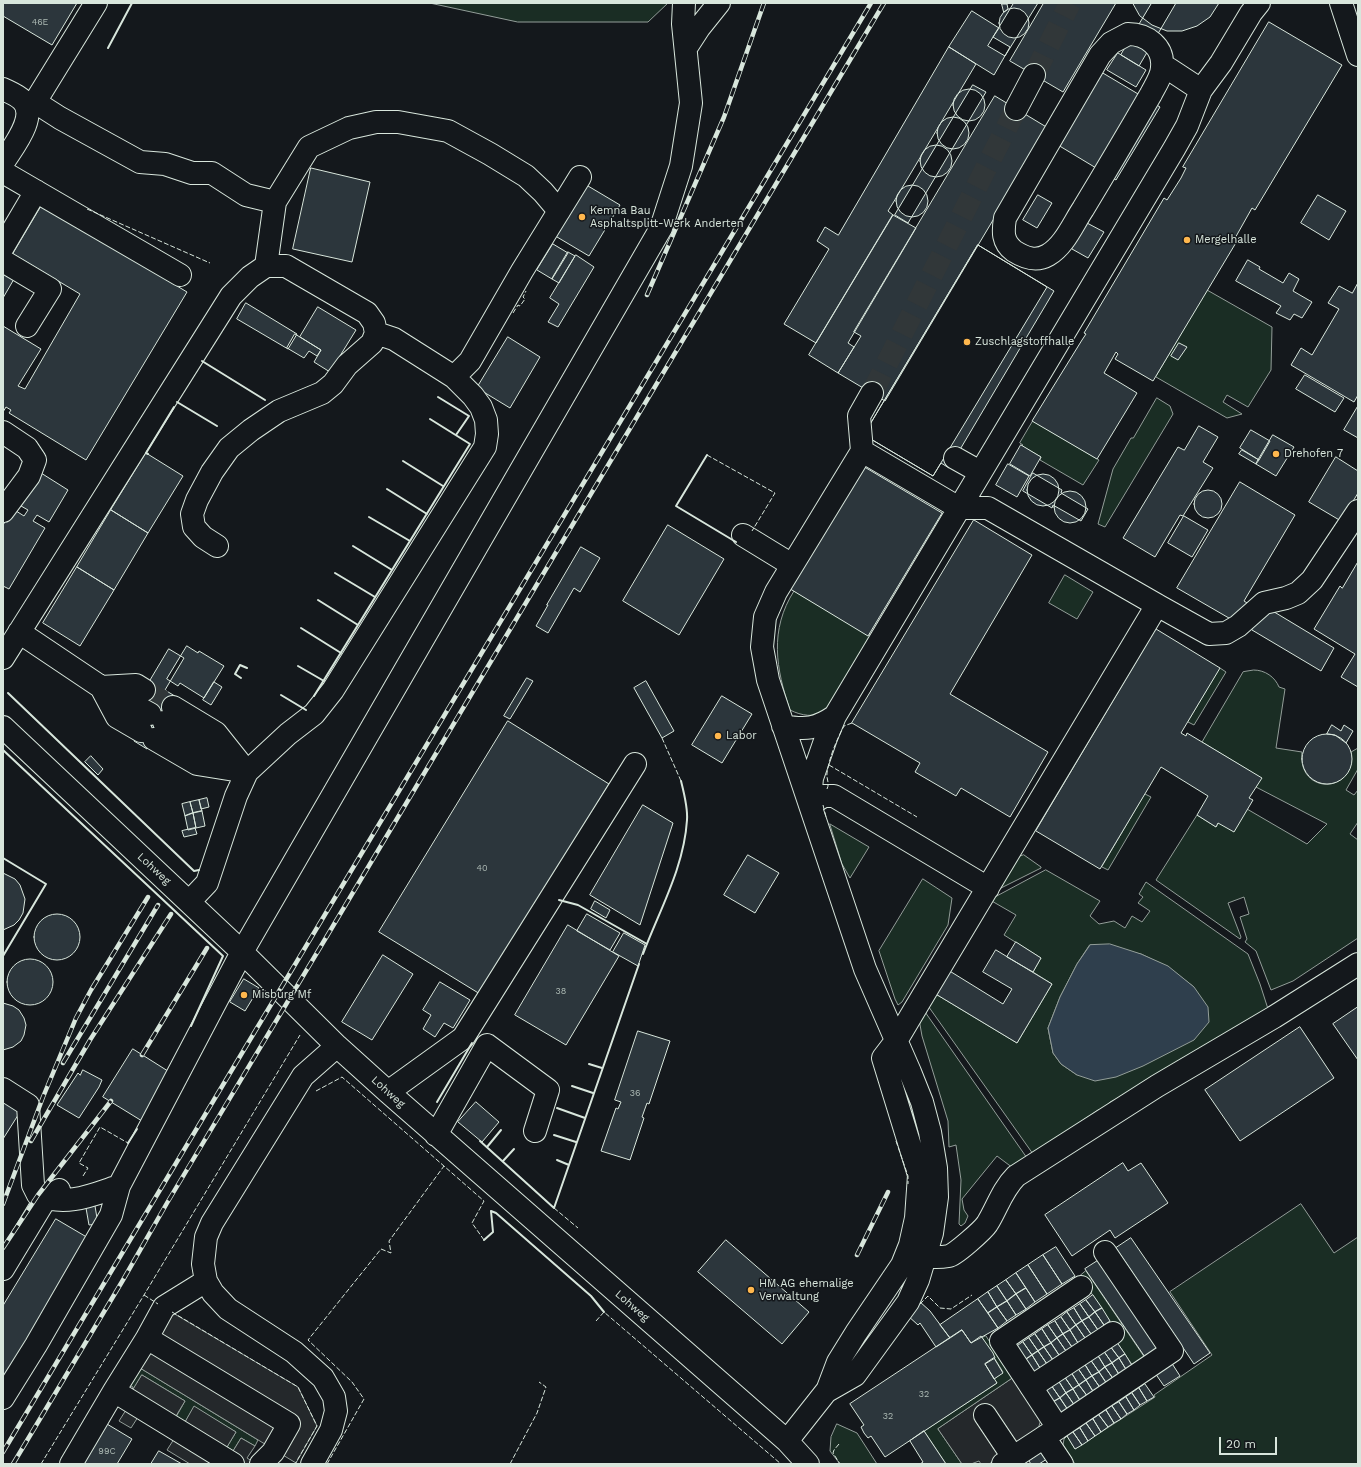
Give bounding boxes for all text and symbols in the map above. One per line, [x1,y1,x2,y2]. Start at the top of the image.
house number: 46E [32,17,48,27]
place label: Kemna Bau Asphaltsplitt-Werk Anderten [590,204,744,230]
marker: Kemna Bau Asphaltsplitt-Werk Anderten [577,212,587,222]
place label: Mergelhalle [1195,233,1257,247]
marker: Mergelhalle [1182,235,1192,245]
place label: Zuschlagstoffhalle [975,335,1074,349]
marker: Zuschlagstoffhalle [962,337,972,347]
place label: Drehofen 7 [1284,447,1343,461]
marker: Drehofen 7 [1271,449,1281,459]
place label: Labor [726,729,757,743]
marker: Labor [713,731,723,741]
street label: Lohweg [135,850,173,888]
house number: 40 [476,863,488,873]
house number: 38 [556,986,566,996]
place label: Misburg Mf [252,988,311,1002]
marker: Misburg Mf [239,990,249,1000]
street label: Lohweg [368,1073,408,1111]
house number: 36 [630,1088,640,1098]
place label: HM AG ehemalige Verwaltung [759,1277,854,1303]
marker: HM AG ehemalige Verwaltung [746,1285,756,1295]
street label: Lohweg [612,1288,652,1324]
house number: 32 [919,1389,929,1399]
house number: 32 [883,1411,893,1421]
scale bar [1221,1429,1279,1455]
text: 20 m [1226,1437,1256,1451]
house number: 99C [98,1446,116,1456]

